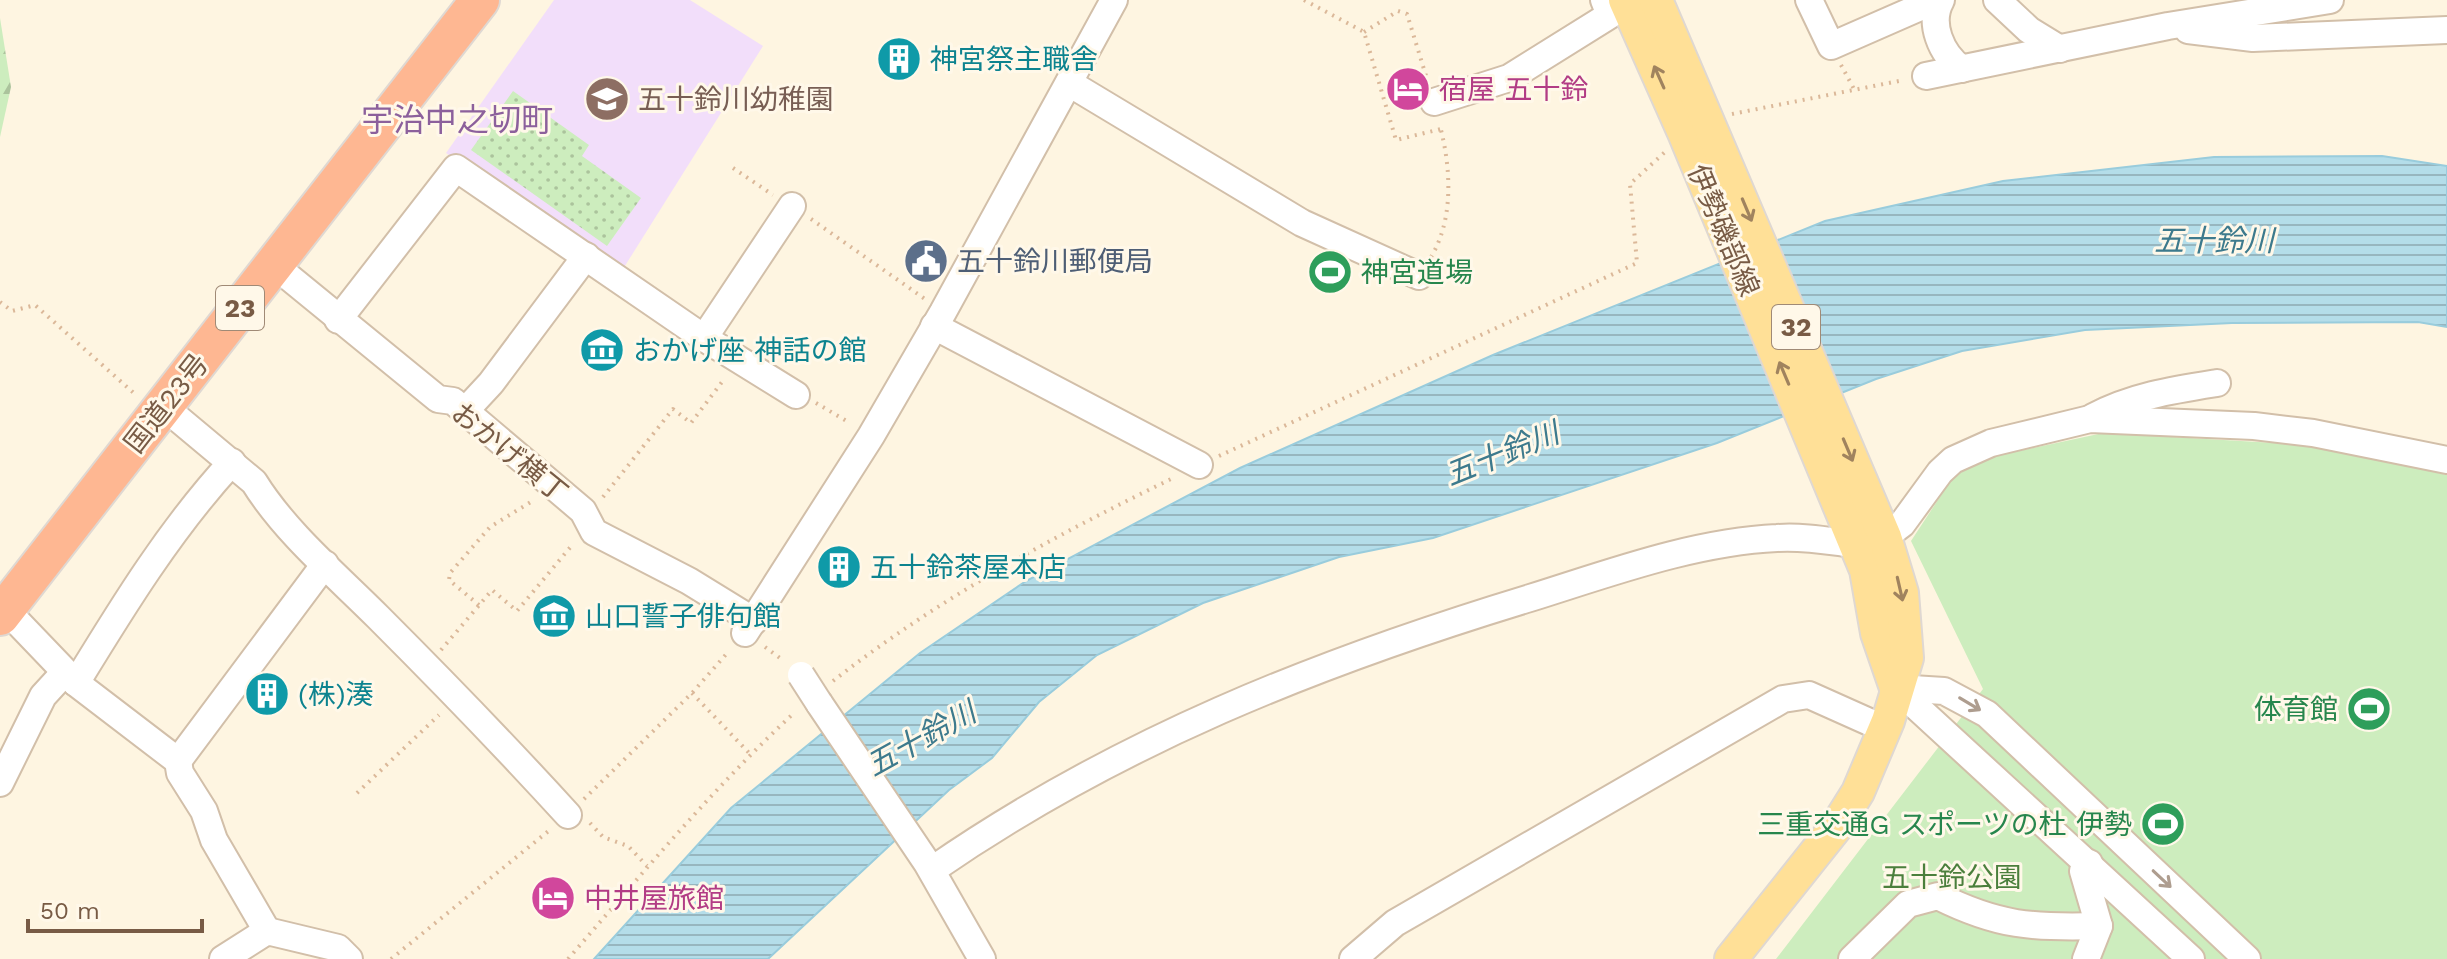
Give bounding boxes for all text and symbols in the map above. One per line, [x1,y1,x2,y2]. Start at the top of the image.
building icon: 神宮祭主職舎 [875,35,923,83]
place label: 神宮祭主職舎 [930,43,1098,76]
hotel icon: 宿屋 五十鈴 [1384,65,1432,113]
one-way arrow [1651,65,1666,89]
place label: 宿屋 五十鈴 [1439,73,1589,106]
school or university icon: 五十鈴川幼稚園 [583,75,631,123]
place label: 五十鈴川幼稚園 [638,83,834,116]
district label: 宇治中之切町 [361,101,553,139]
street label: 伊勢磯部線 [1681,159,1766,301]
one-way arrow [1740,198,1755,222]
water label: 五十鈴川 [2154,223,2277,258]
public building icon: 五十鈴川郵便局 [902,237,950,285]
place label: 五十鈴川郵便局 [957,245,1153,278]
sports icon: 神宮道場 [1306,248,1354,296]
place label: 神宮道場 [1361,256,1473,289]
road number: 23 [216,286,264,330]
road number: 32 [1772,305,1820,349]
museum icon: おかげ座 神話の館 [578,326,626,374]
place label: おかげ座 神話の館 [633,334,867,367]
street label: 国道23号 [117,347,215,459]
one-way arrow [1776,361,1791,386]
street label: おかげ横丁 [445,396,574,509]
water label: 五十鈴川 [1440,414,1567,492]
one-way arrow [1842,437,1857,462]
building icon: 五十鈴茶屋本店 [815,543,863,591]
place label: 五十鈴茶屋本店 [870,551,1066,584]
one-way arrow [1893,576,1908,602]
museum icon: 山口誓子俳句館 [530,592,578,640]
place label: 山口誓子俳句館 [585,600,781,633]
building icon: (株)湊 [243,670,291,718]
place label: (株)湊 [298,678,374,711]
sports icon: 体育館 [2345,685,2393,733]
water label: 五十鈴川 [860,693,984,783]
place label: 体育館 [2254,693,2338,726]
one-way arrow [1958,696,1981,712]
sports icon: 三重交通G スポーツの杜 伊勢 [2139,800,2187,848]
place label: 三重交通G スポーツの杜 伊勢 [1757,808,2132,841]
park label: 五十鈴公園 [1882,861,2022,894]
one-way arrow [2152,869,2171,888]
hotel icon: 中井屋旅館 [529,874,577,922]
place label: 中井屋旅館 [584,882,724,915]
scale bar [28,883,202,933]
text: 50 m [40,897,100,925]

